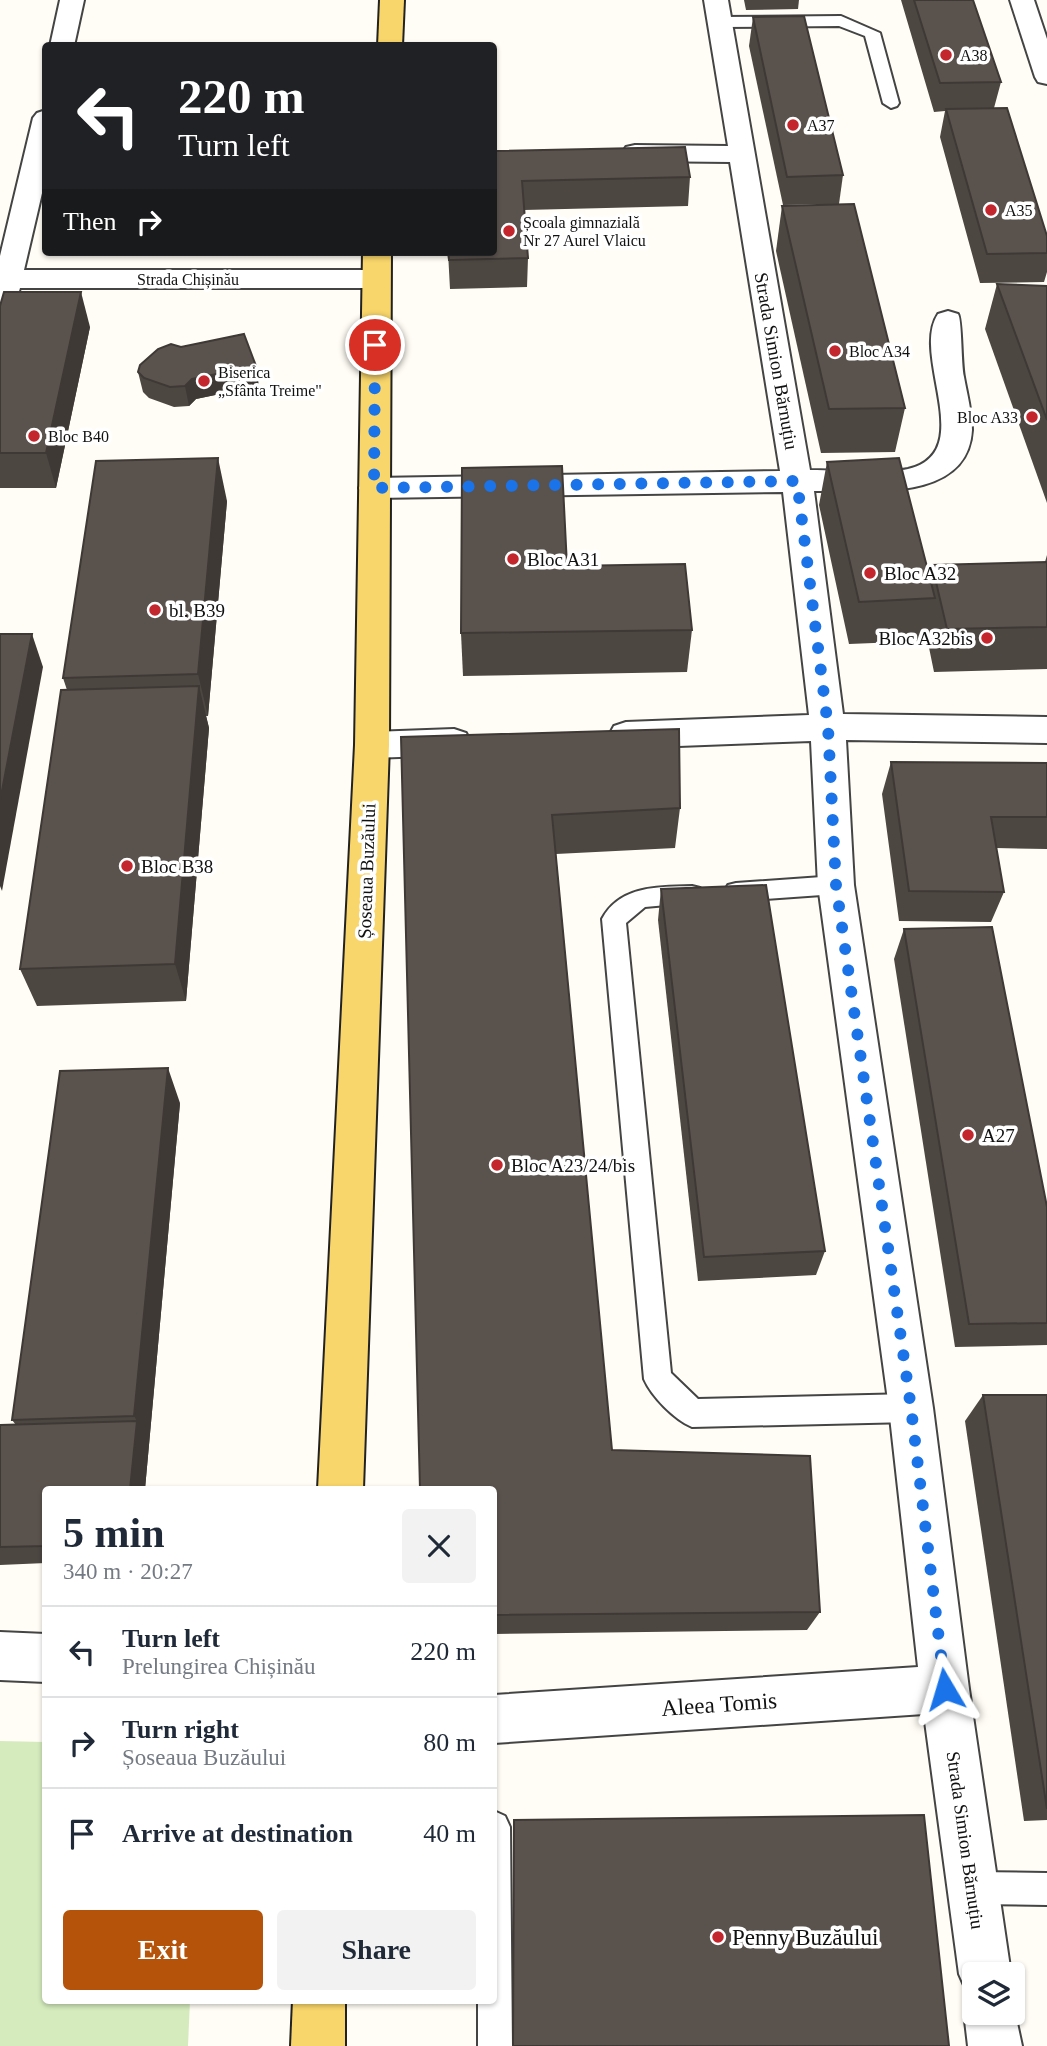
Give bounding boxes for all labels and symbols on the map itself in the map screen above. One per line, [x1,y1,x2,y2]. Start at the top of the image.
marker: A38 [938,47,954,63]
place label: A38 [960,47,988,64]
marker: A37 [785,117,801,133]
place label: A37 [807,117,835,134]
marker: A35 [983,202,999,218]
place label: A35 [1005,202,1033,219]
place label: Școala gimnazială Nr 27 Aurel Vlaicu [523,214,646,249]
marker: Școala gimnazială Nr 27 Aurel Vlaicu [501,223,517,239]
street label: Strada Chișinău [137,271,239,289]
street label: Strada Simion Bărnuțiu [751,271,803,452]
pin [345,315,405,375]
marker: Bloc A34 [827,343,843,359]
place label: Bloc A34 [849,343,910,360]
place label: Biserica „Sfânta Treime" [218,364,322,399]
marker: Biserica „Sfânta Treime" [196,373,212,389]
place label: Bloc A33 [957,409,1018,426]
marker: Bloc A33 [1024,409,1040,425]
marker: Bloc B40 [26,428,42,444]
place label: Bloc B40 [48,428,109,445]
place label: Bloc A31 [527,549,599,570]
marker: Bloc A31 [505,551,521,567]
place label: Bloc A32 [884,563,956,584]
marker: Bloc A32 [862,565,878,581]
place label: bl. B39 [169,600,225,621]
marker: bl. B39 [147,602,163,618]
place label: Bloc A32bis [879,628,973,649]
marker: Bloc A32bis [979,630,995,646]
street label: Șoseaua Buzăului [354,803,379,939]
place label: Bloc B38 [141,856,213,877]
marker: Bloc B38 [119,858,135,874]
place label: A27 [982,1125,1015,1146]
marker: A27 [960,1127,976,1143]
place label: Bloc A23/24/bis [511,1155,635,1176]
marker: Bloc A23/24/bis [489,1157,505,1173]
position arrow [908,1652,982,1726]
street label: Aleea Tomis [660,1688,778,1721]
street label: Strada Simion Bărnuțiu [943,1750,988,1931]
place label: Penny Buzăului [732,1925,878,1950]
marker: Penny Buzăului [710,1929,726,1945]

